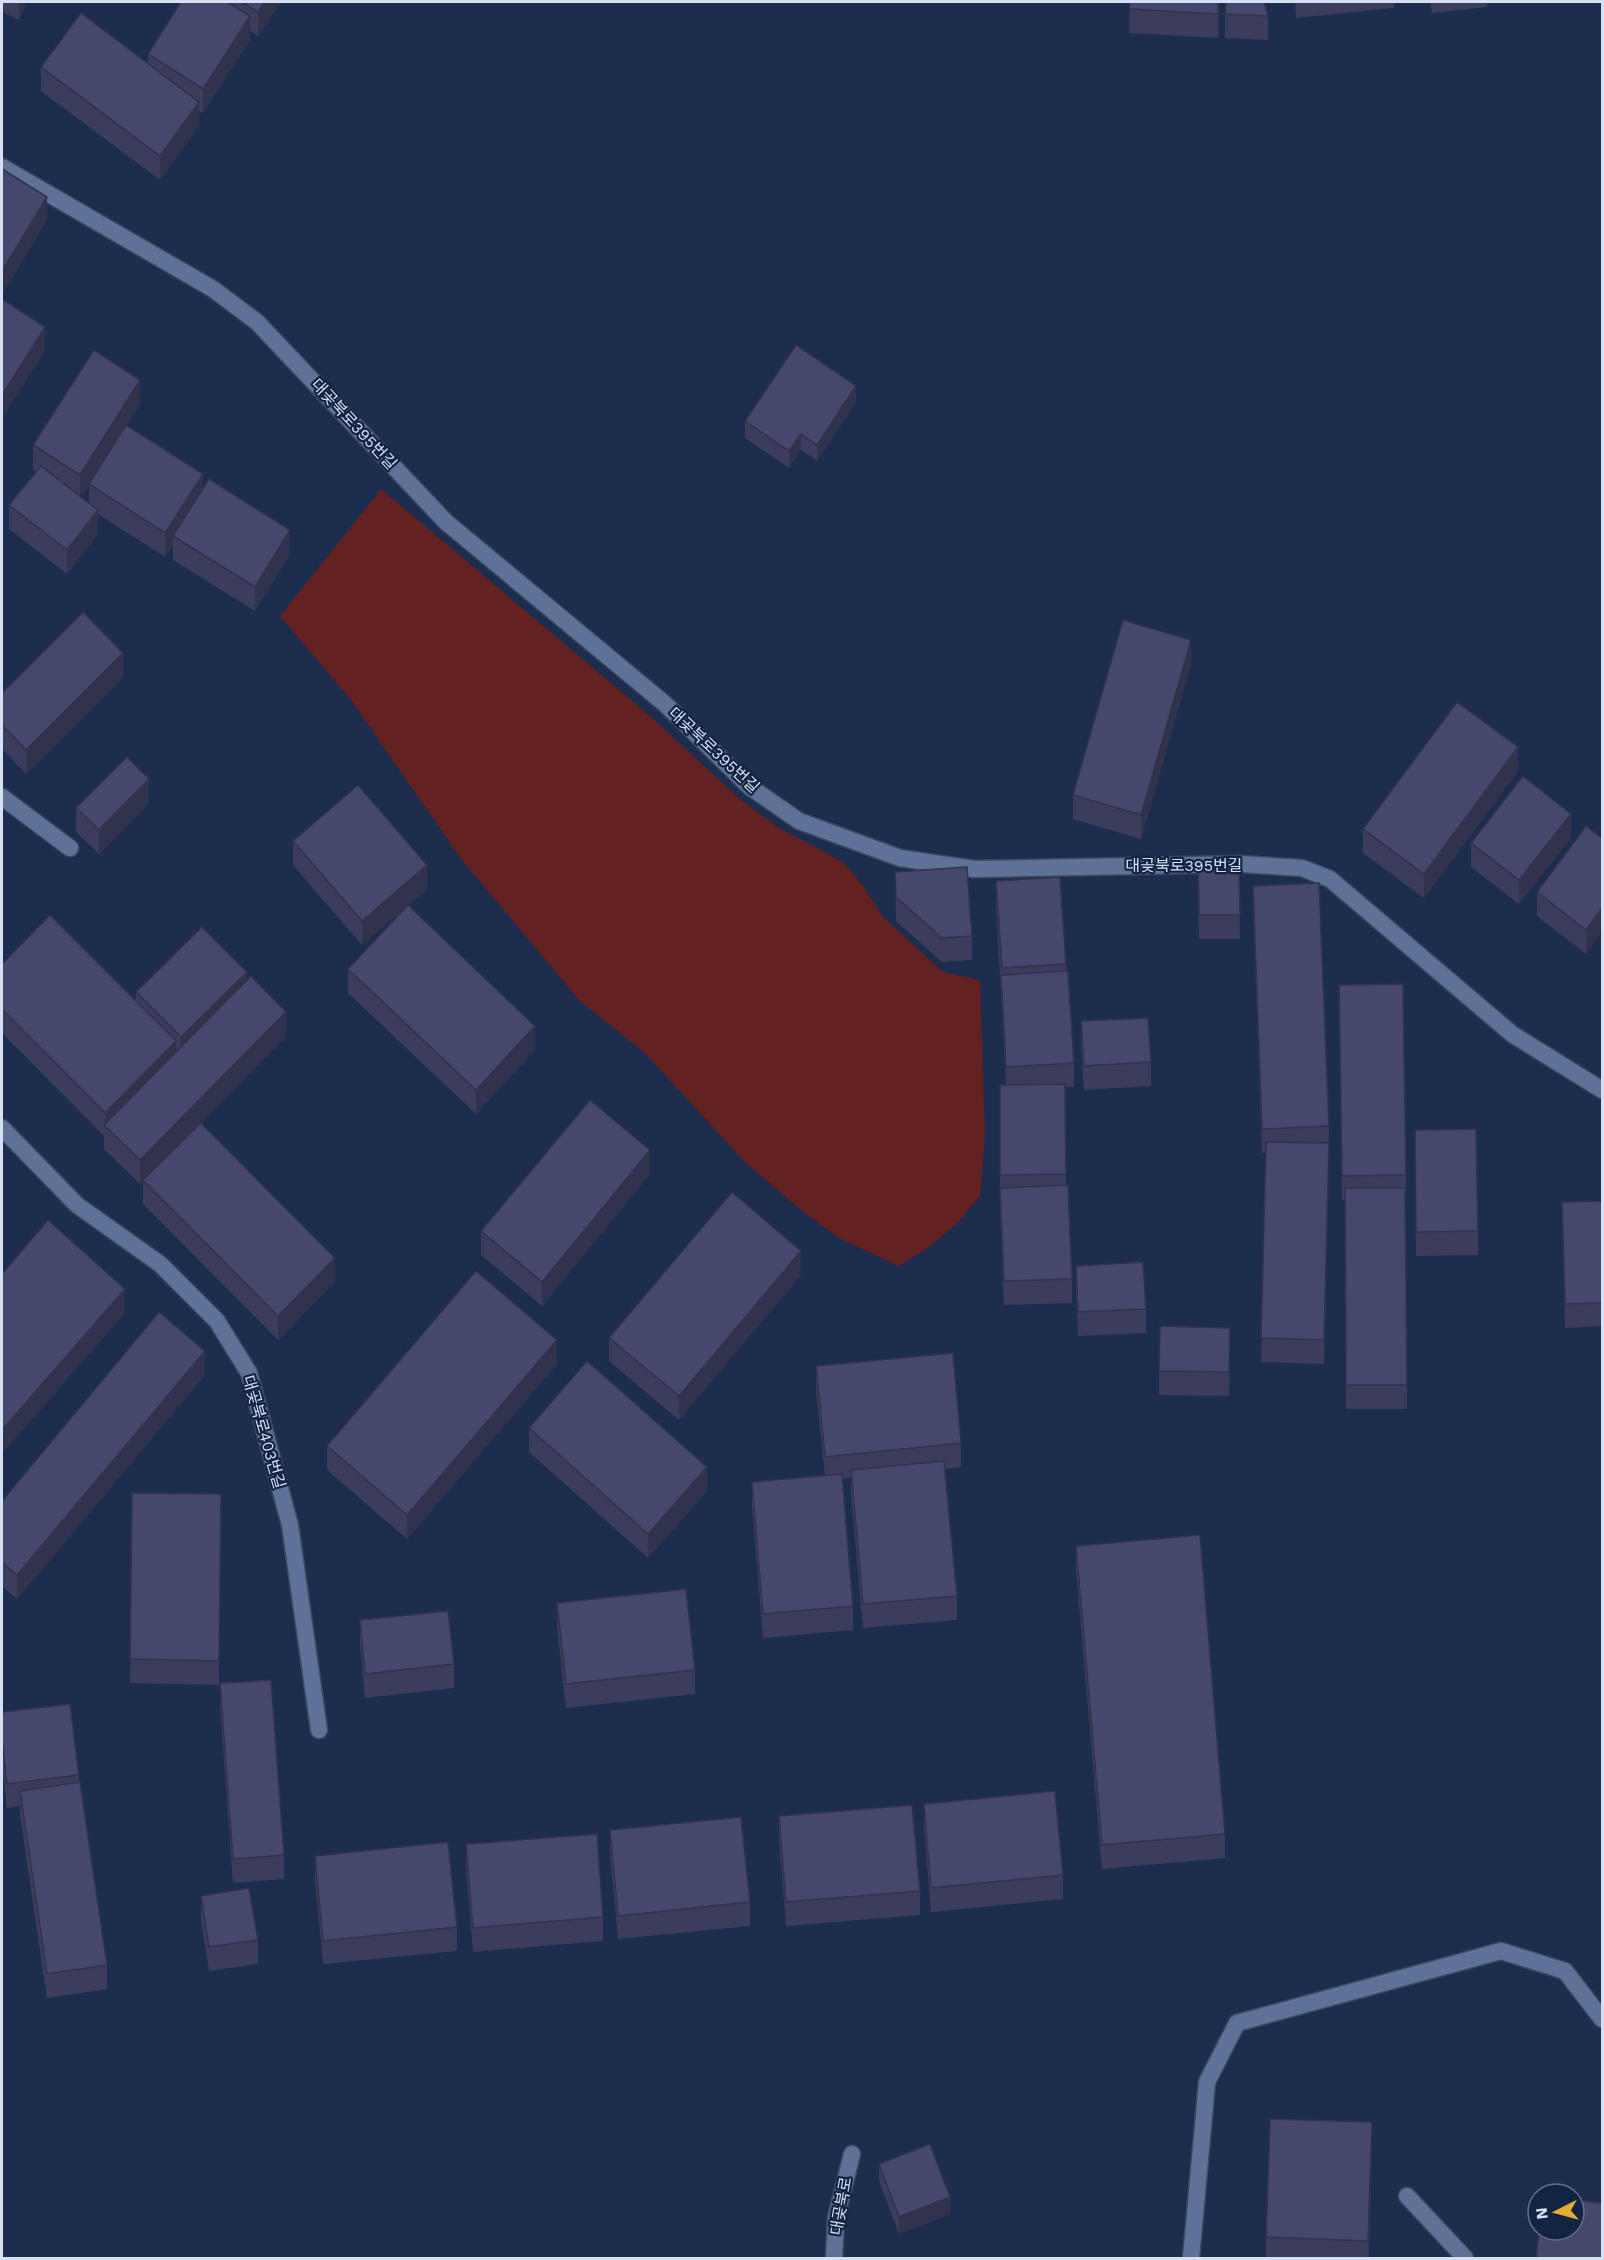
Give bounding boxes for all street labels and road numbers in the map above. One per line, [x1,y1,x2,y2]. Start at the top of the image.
street label: 대곶북로395번길 [307,375,401,473]
street label: 대곶북로395번길 [665,703,763,797]
street label: 대곶북로395번길 [1126,856,1242,875]
street label: 대곶북로403번길 [239,1373,289,1491]
street label: 대곶북로 [827,2175,856,2237]

